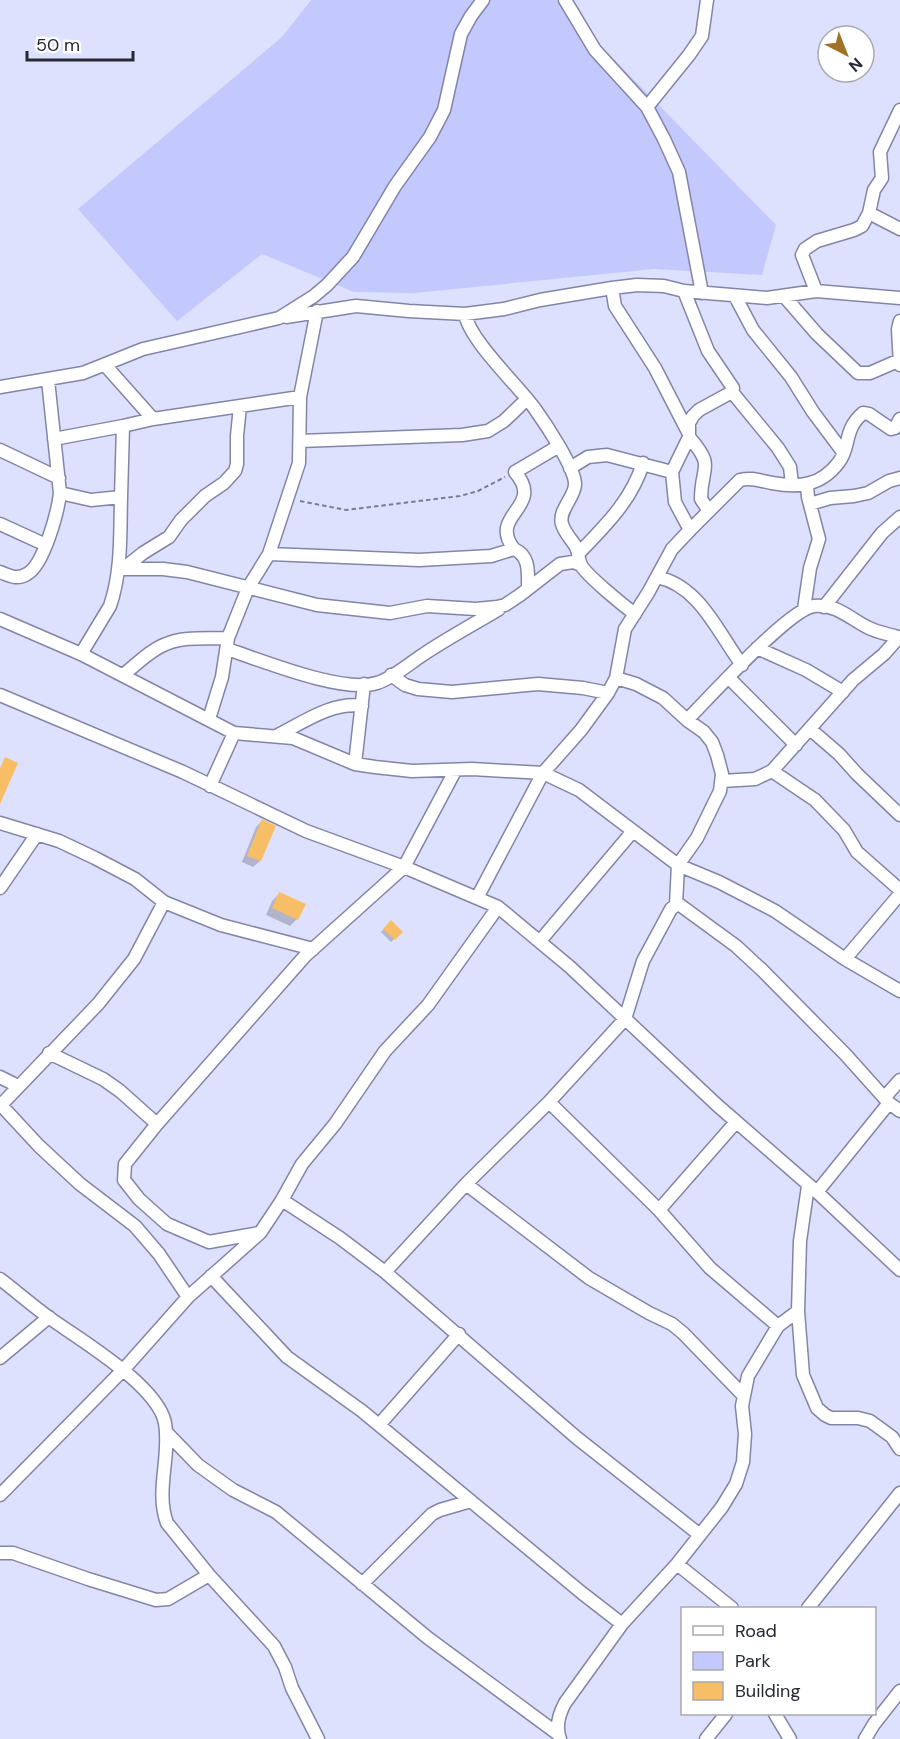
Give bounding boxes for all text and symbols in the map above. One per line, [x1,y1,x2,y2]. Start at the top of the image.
scale bar [27,24,134,62]
north arrow [816,24,876,84]
text: 50 m [36,33,80,57]
text: N [844,53,867,76]
legend [681,1607,876,1715]
text: Road [735,1619,777,1643]
text: Park [735,1649,771,1673]
text: Building [735,1679,800,1703]

